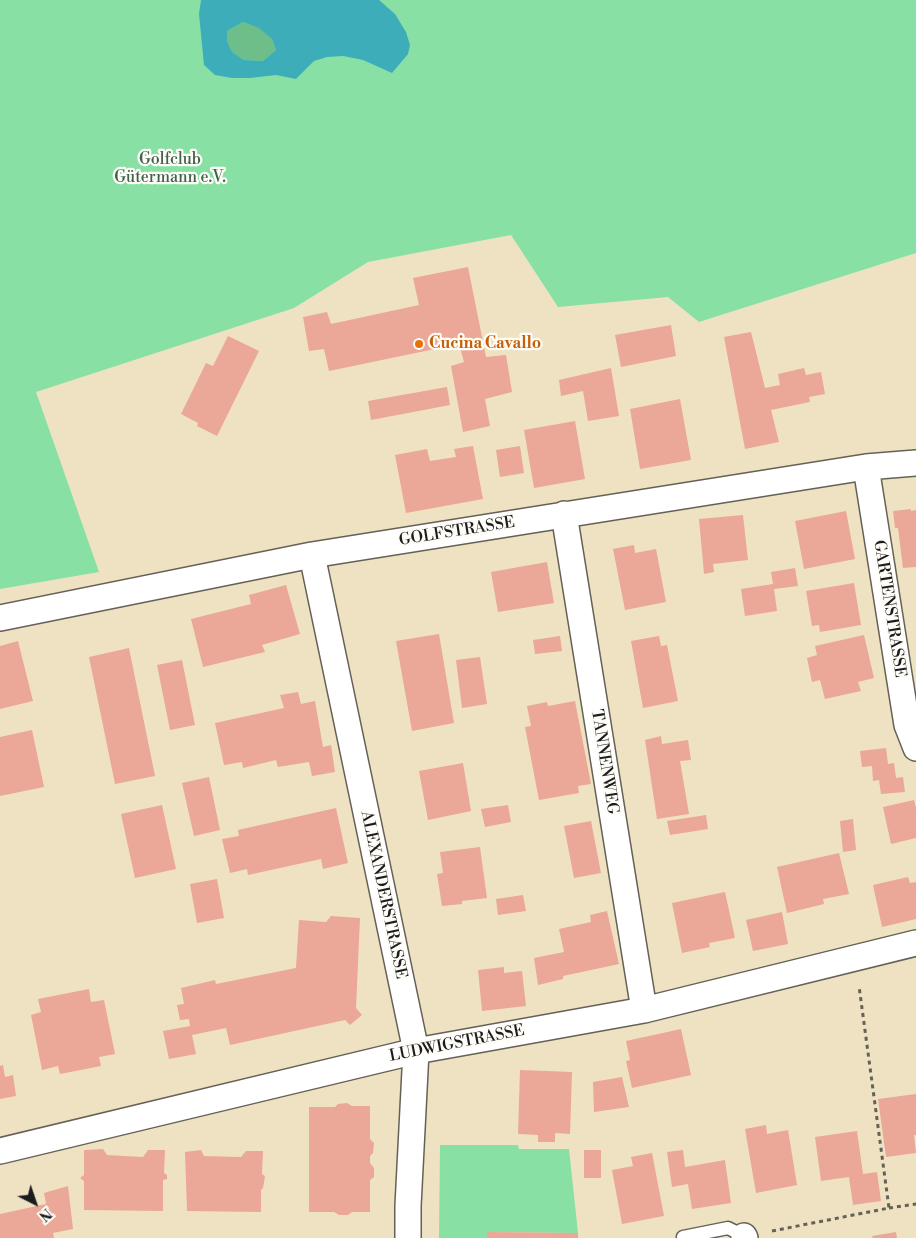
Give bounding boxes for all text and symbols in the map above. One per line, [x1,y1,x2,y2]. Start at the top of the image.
park label: Golfclub Gütermann e.V. [114,150,226,188]
place label: Cucina Cavallo [429,334,541,354]
marker: Cucina Cavallo [413,338,425,350]
street label: GOLFSTRASSE [398,513,516,551]
street label: GARTENSTRASSE [869,539,909,679]
street label: TANNENWEG [586,708,622,816]
street label: ALEXANDERSTRASSE [356,809,410,981]
street label: LUDWIGSTRASSE [388,1021,526,1067]
north arrow [10,1178,60,1228]
text: N [35,1204,55,1225]

